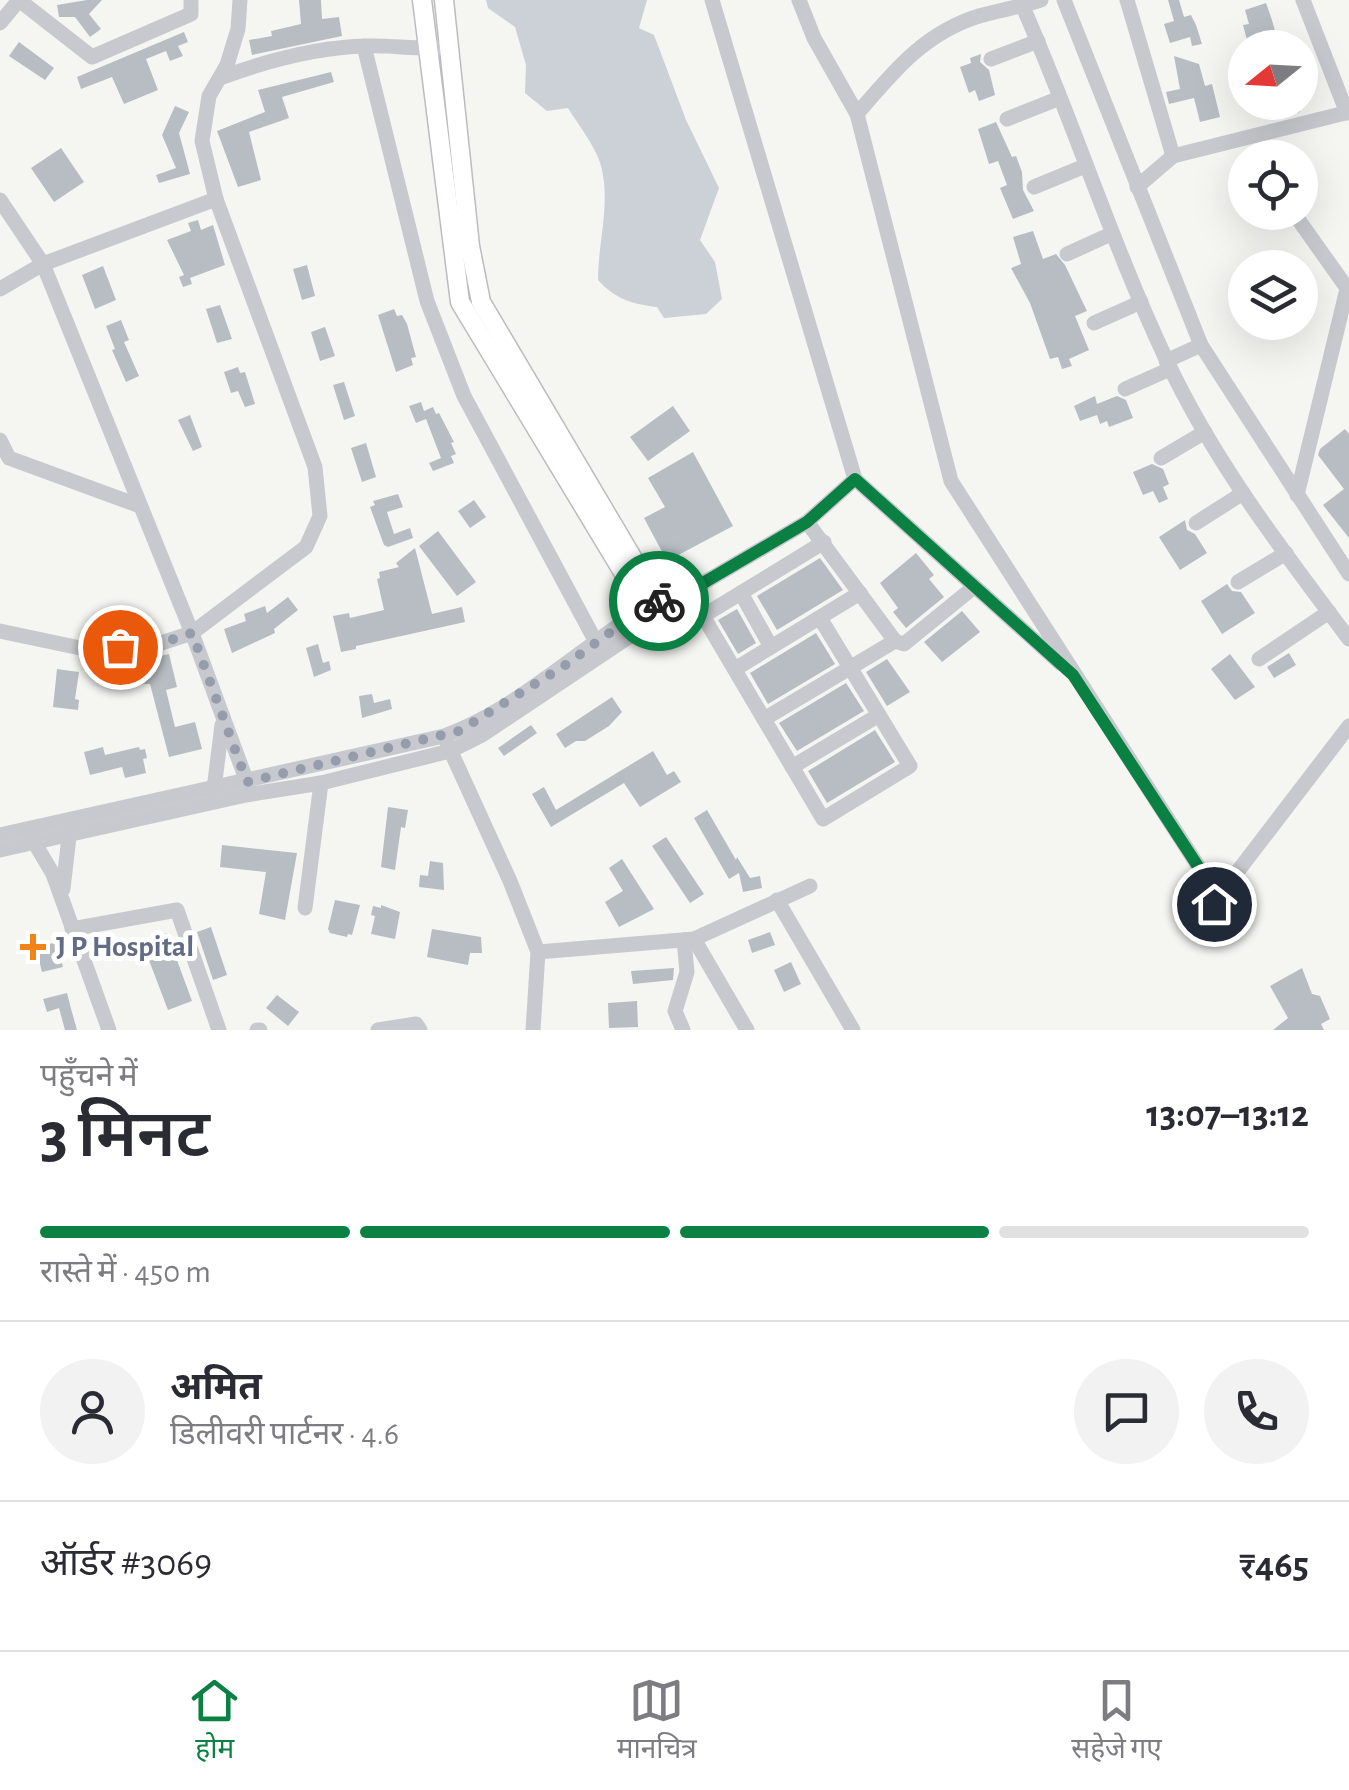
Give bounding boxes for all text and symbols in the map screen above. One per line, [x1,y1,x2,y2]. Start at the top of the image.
north arrow [1228,30,1318,120]
map controls [1228,30,1318,340]
button: locate [1228,140,1318,230]
button: layers [1228,250,1318,340]
courier [609,551,709,651]
icon: bike [632,574,687,629]
pin [78,605,163,690]
icon: bag [93,620,148,675]
pin [1172,862,1257,947]
icon: home [1187,877,1242,932]
place label: J P Hospital [56,932,194,962]
marker: J P Hospital [20,934,46,960]
text: पहुँचने में [40,1060,138,1092]
text: 13:07–13:12 [1146,1096,1309,1134]
text: 3 मिनट [40,1104,210,1169]
text: रास्ते में · 450 m [40,1256,211,1288]
button: person [40,1359,145,1464]
button: chat [1074,1359,1179,1464]
button: phone [1204,1359,1309,1464]
text: अमित [170,1369,262,1407]
text: डिलीवरी पार्टनर · 4.6 [170,1418,399,1450]
text: ऑर्डर #3069 [40,1545,212,1583]
text: ₹465 [1239,1547,1309,1585]
tab: होम [187,1673,242,1769]
tab: मानचित्र [617,1673,697,1769]
tab: सहेजे गए [1071,1673,1162,1769]

